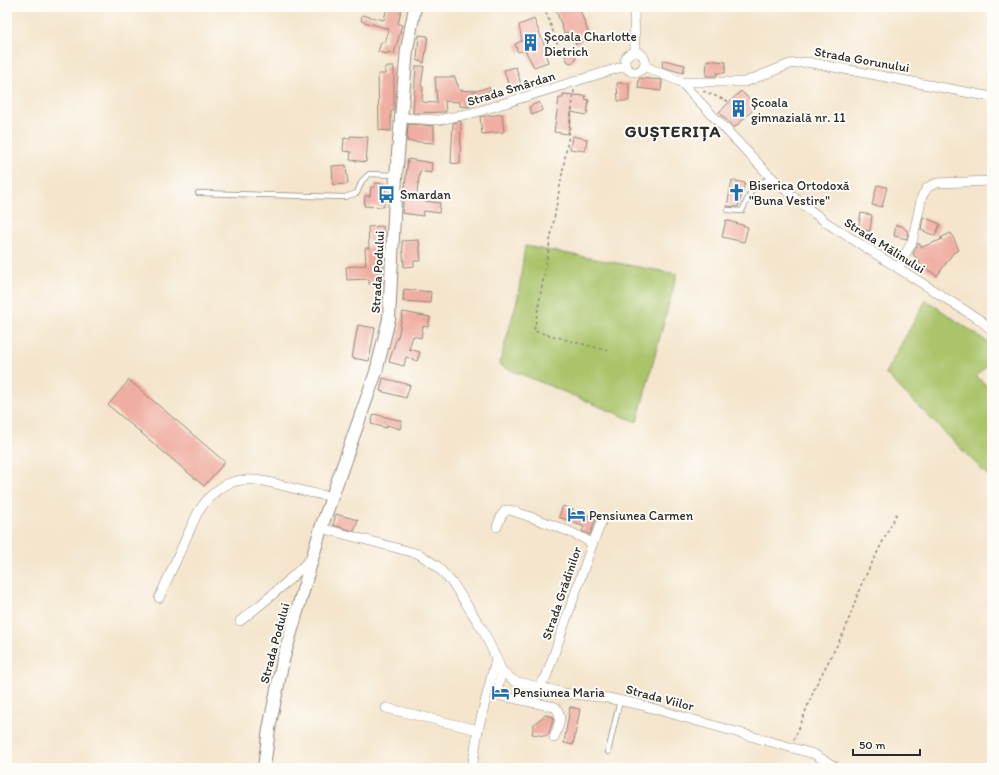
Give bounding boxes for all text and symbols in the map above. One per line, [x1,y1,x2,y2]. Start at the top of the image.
place label: Școala Charlotte Dietrich [544,29,637,59]
building icon: Școala Charlotte Dietrich [521,33,541,53]
street label: Strada Gorunului [813,44,911,75]
street label: Strada Smârdan [465,68,558,109]
place label: Școala gimnazială nr. 11 [751,95,845,125]
building icon: Școala gimnazială nr. 11 [728,99,748,119]
district label: GUȘTERIȚA [625,121,721,142]
place label: Biserica Ortodoxă "Buna Vestire" [749,178,850,208]
church icon: Biserica Ortodoxă "Buna Vestire" [726,182,746,202]
bus stop icon: Smardan [377,184,397,204]
place label: Smardan [400,187,451,202]
street label: Strada Mălinului [842,215,928,276]
street label: Strada Podului [368,230,387,314]
hotel icon: Pensiunea Carmen [566,505,586,525]
place label: Pensiunea Carmen [589,508,694,523]
street label: Strada Grădinilor [539,545,584,642]
street label: Strada Podului [257,601,292,685]
street label: Strada Viilor [624,681,696,714]
hotel icon: Pensiunea Maria [490,682,510,702]
place label: Pensiunea Maria [513,685,605,700]
scale bar [853,731,920,757]
text: 50 m [859,738,885,752]

